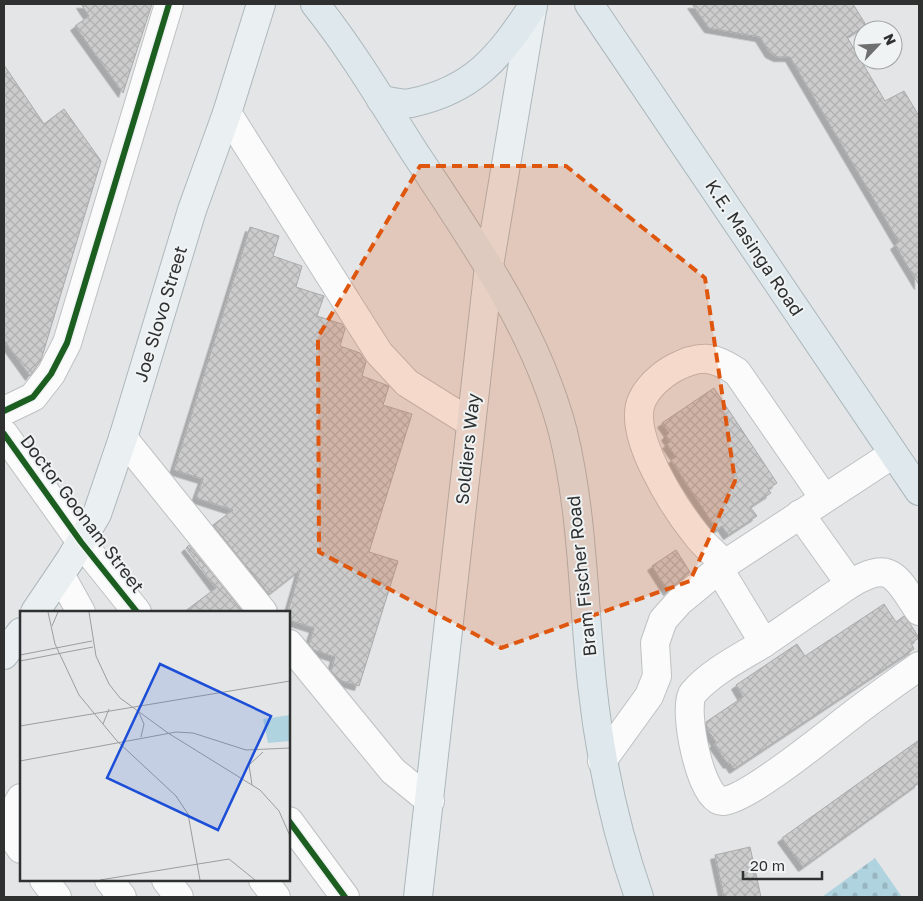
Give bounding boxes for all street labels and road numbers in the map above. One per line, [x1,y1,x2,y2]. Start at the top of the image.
street label: K.E. Masinga Road [701,175,809,320]
street label: Joe Slovo Street [129,243,191,385]
street label: Soldiers Way [450,392,484,506]
street label: Doctor Goonam Street [16,430,149,597]
street label: Bram Fischer Road [562,495,600,658]

